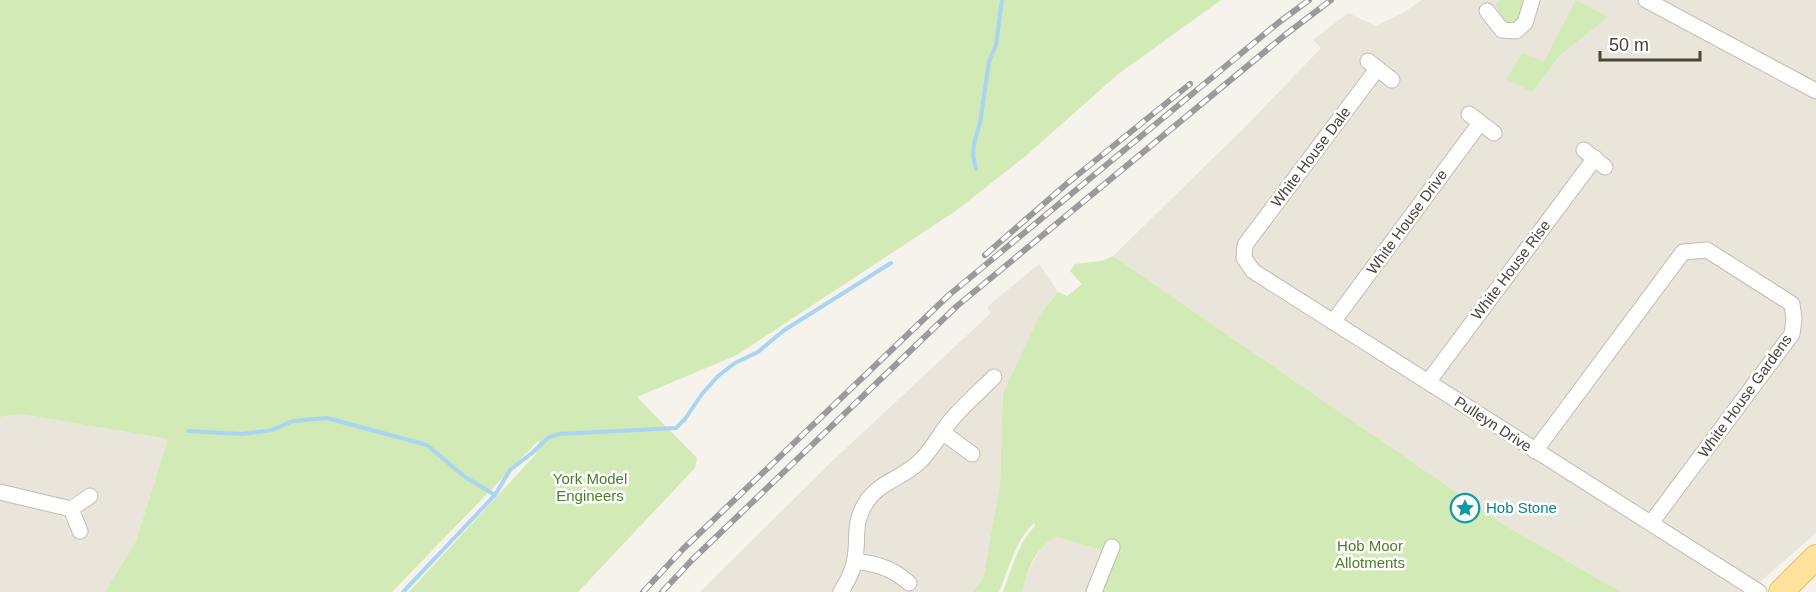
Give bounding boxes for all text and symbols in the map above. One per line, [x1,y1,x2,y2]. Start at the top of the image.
scale bar [1600,24,1700,62]
text: 50 m [1609,35,1649,55]
street label: White House Dale [1267,103,1354,210]
street label: White House Drive [1363,166,1450,277]
street label: White House Rise [1468,217,1554,323]
street label: White House Gardens [1694,331,1795,460]
street label: Pulleyn Drive [1452,392,1535,455]
park label: York Model Engineers [553,470,627,504]
place icon: Hob Stone [1449,492,1481,524]
place label: Hob Stone [1486,499,1557,516]
park label: Hob Moor Allotments [1335,537,1405,571]

